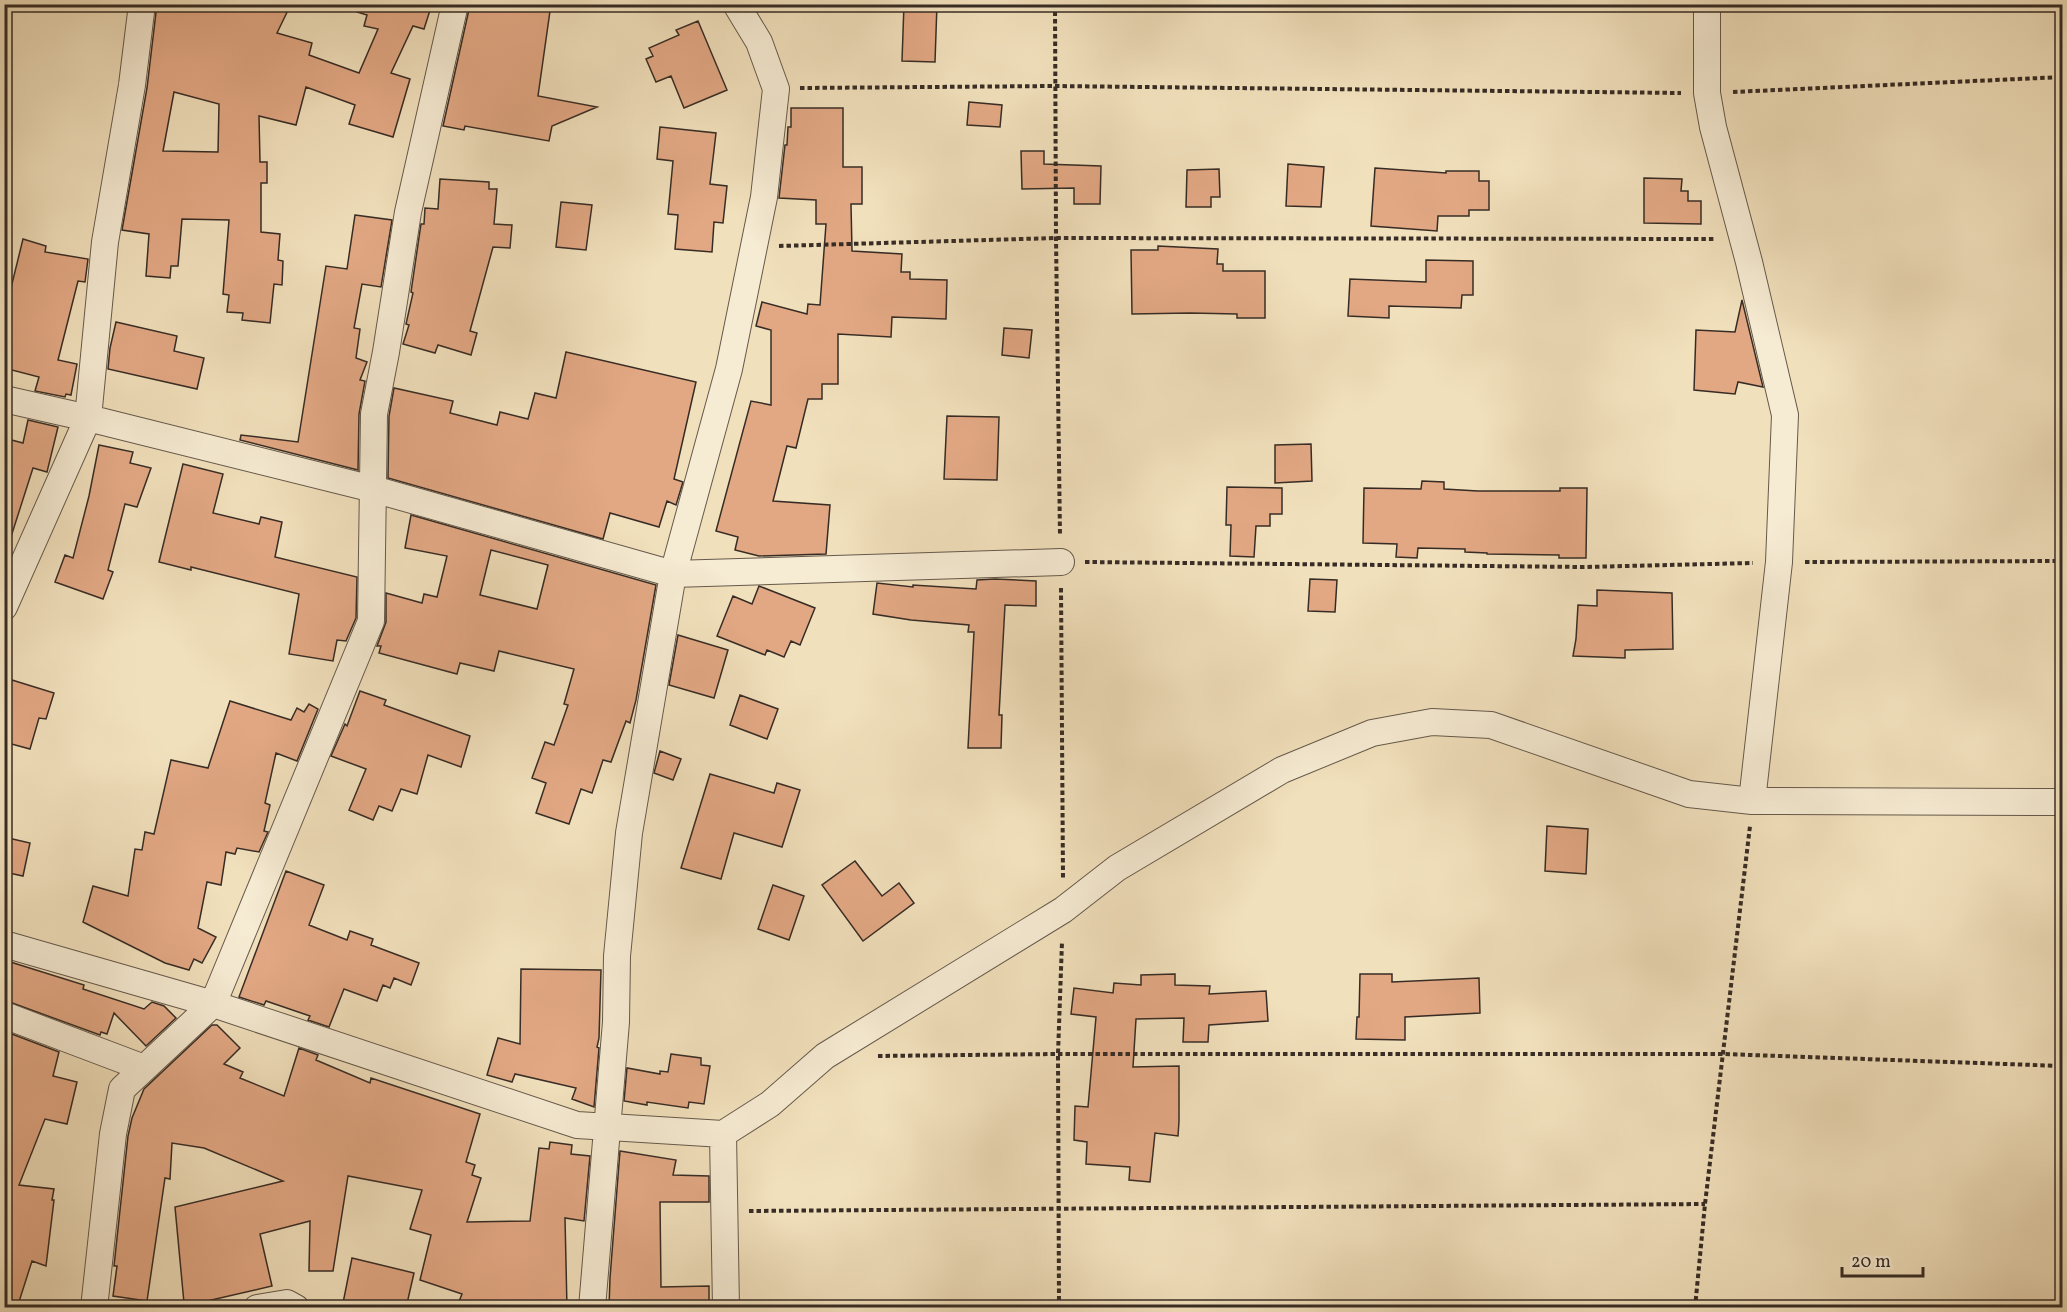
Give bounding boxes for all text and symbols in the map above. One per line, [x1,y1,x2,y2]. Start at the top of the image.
scale bar [1842,1240,1923,1278]
text: 20 m [1851,1250,1891,1275]

